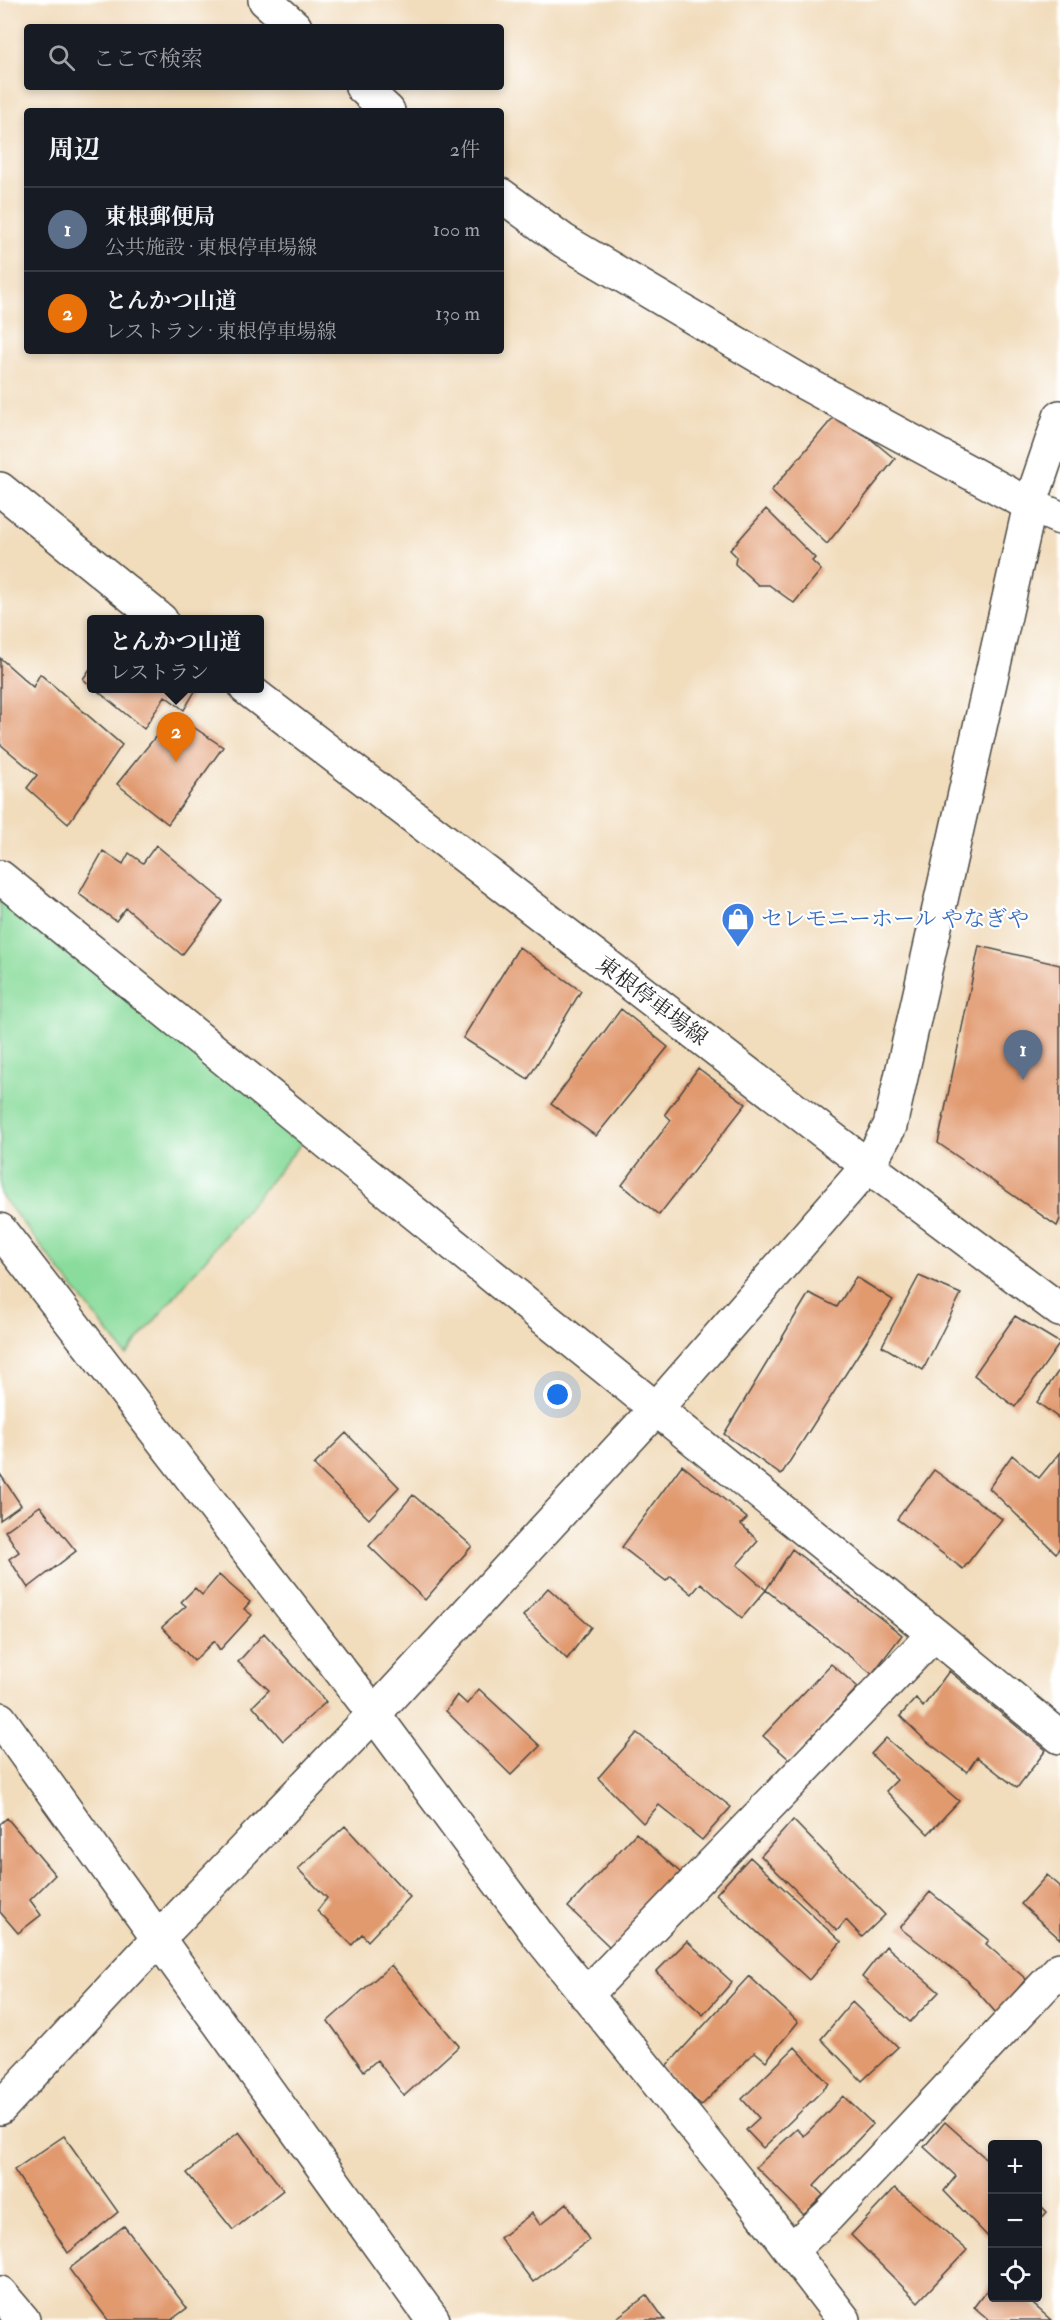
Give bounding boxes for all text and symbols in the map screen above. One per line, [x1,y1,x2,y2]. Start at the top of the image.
search box [24,24,504,90]
icon: search [45,41,78,74]
text: ここで検索 [93,45,203,73]
text: 周辺 [48,134,100,166]
text: 2件 [450,137,480,162]
text: 東根郵便局 [105,203,215,231]
text: 1 [64,217,71,242]
text: 100 m [433,217,480,242]
text: 公共施設 · 東根停車場線 [105,235,317,260]
text: とんかつ山道 [105,287,237,315]
text: 2 [62,301,73,326]
text: 130 m [435,301,480,326]
text: レストラン · 東根停車場線 [105,319,337,344]
popup [87,615,264,693]
text: とんかつ山道 [109,628,242,656]
text: レストラン [109,660,209,685]
pin: 2 [156,712,195,762]
shop icon: セレモニーホール やなぎや [720,901,756,948]
place label: セレモニーホール やなぎや [761,905,1029,933]
street label: 東根停車場線 [591,950,713,1052]
pin: 1 [1004,1030,1042,1080]
your location [543,1380,572,1409]
map controls [988,2140,1042,2302]
button: + [988,2140,1042,2194]
button: − [988,2194,1042,2248]
button: locate [988,2248,1042,2302]

